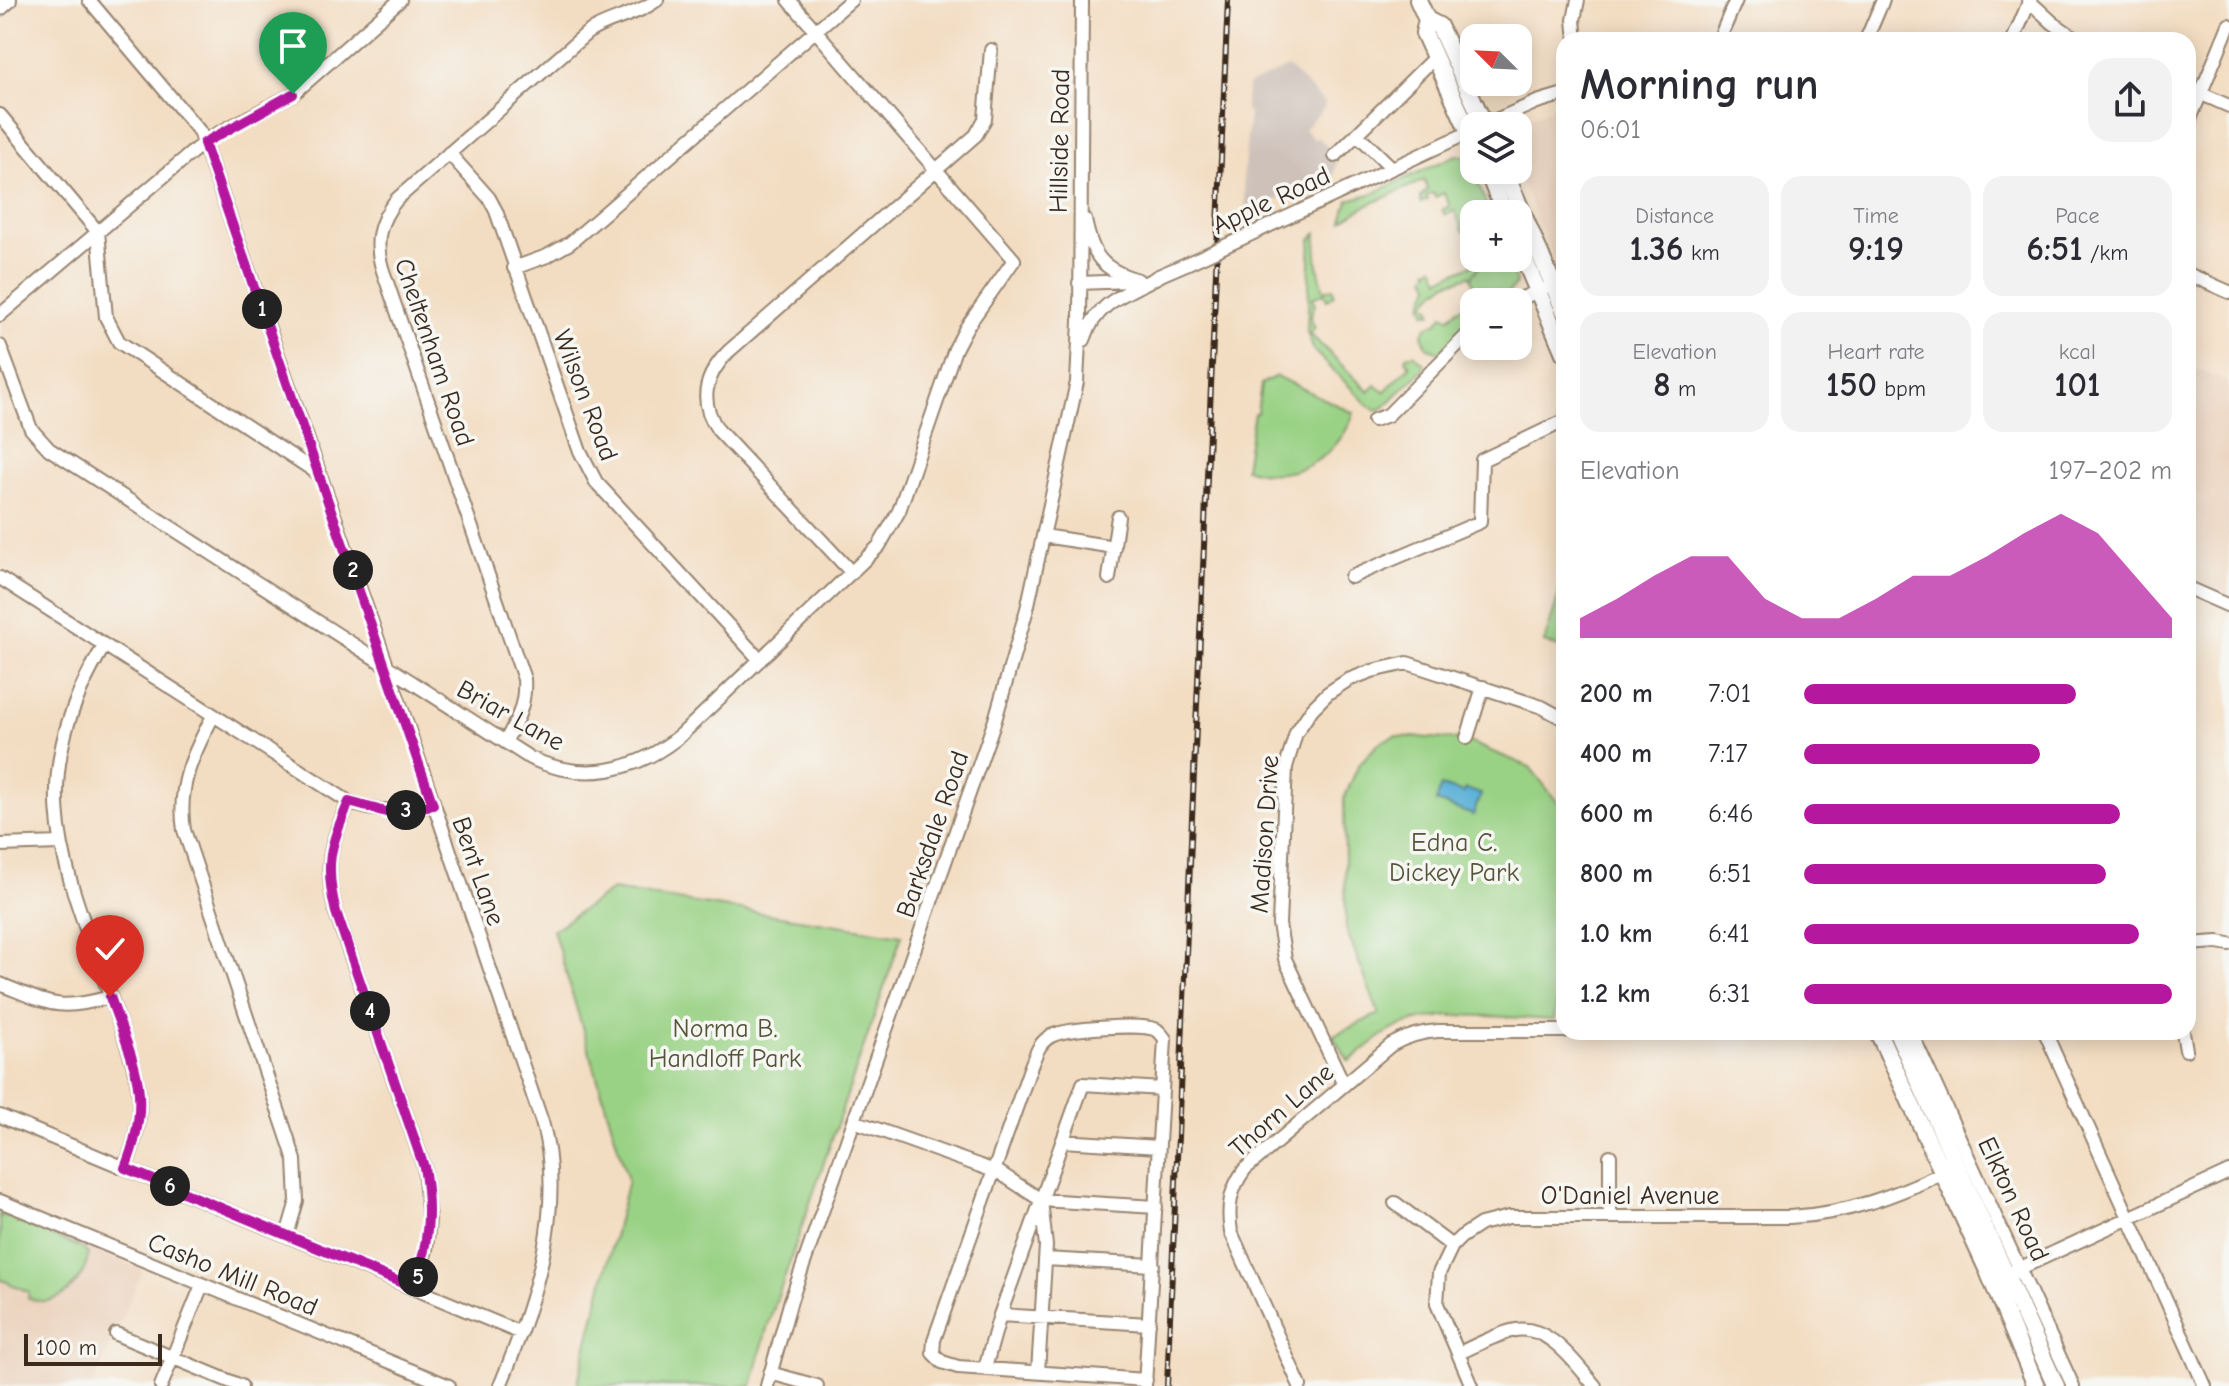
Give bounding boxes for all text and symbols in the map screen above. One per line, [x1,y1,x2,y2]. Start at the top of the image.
pin [259,12,327,94]
icon: arrive [271,24,315,68]
north arrow [1460,24,1532,96]
map controls [1460,24,1532,360]
button: share [2088,58,2172,142]
text: Morning run [1580,59,1819,110]
street label: Hillside Road [1044,69,1076,213]
button: layers [1460,112,1532,184]
text: 06:01 [1580,115,1641,145]
street label: Apple Road [1208,161,1335,241]
button: + [1460,200,1532,272]
text: Distance [1635,203,1714,229]
text: Time [1853,203,1899,229]
text: Pace [2055,203,2100,229]
text: 1.36 [1630,229,1684,269]
text: 9:19 [1848,229,1904,269]
text: 6:51 [2026,229,2083,269]
text: km [1684,240,1720,266]
text: /km [2083,240,2128,266]
street label: Cheltenham Road [388,255,480,450]
button: − [1460,288,1532,360]
pin: 1 [242,289,282,329]
text: 1 [258,296,266,322]
street label: Wilson Road [546,326,624,465]
text: Elevation [1633,339,1717,365]
text: Heart rate [1827,339,1924,365]
text: kcal [2059,339,2096,365]
text: 8 [1653,365,1671,405]
text: 150 [1826,365,1877,405]
text: 101 [2054,365,2100,405]
text: m [1671,376,1696,402]
text: bpm [1877,376,1926,402]
text: Elevation [1580,456,1680,486]
text: 197–202 m [2049,456,2172,486]
pin: 2 [333,550,373,590]
text: 2 [348,557,358,583]
street label: Briar Lane [452,674,569,758]
text: 200 m [1580,679,1653,709]
text: 7:01 [1708,679,1751,709]
text: 400 m [1580,739,1652,769]
text: 7:17 [1708,739,1748,769]
street label: Barksdale Road [890,747,975,921]
street label: Madison Drive [1245,754,1285,914]
pin: 3 [386,790,426,830]
text: 3 [401,797,411,823]
text: 600 m [1580,799,1653,829]
text: 6:46 [1708,799,1753,829]
street label: Bent Lane [445,813,511,930]
park label: Edna C. Dickey Park [1389,828,1519,888]
text: 800 m [1580,859,1653,889]
text: 6:51 [1708,859,1751,889]
pin [76,915,144,997]
text: 1.0 km [1580,919,1652,949]
text: 6:41 [1708,919,1750,949]
icon: check [88,927,132,971]
text: 1.2 km [1580,979,1651,1009]
text: 6:31 [1708,979,1750,1009]
pin: 4 [350,991,390,1031]
text: 4 [365,998,375,1024]
park label: Norma B. Handloff Park [649,1014,802,1074]
street label: Thorn Lane [1224,1057,1340,1164]
street label: Elkton Road [1971,1133,2055,1266]
pin: 6 [150,1166,190,1206]
text: 6 [164,1173,176,1199]
street label: O'Daniel Avenue [1541,1181,1719,1211]
street label: Casho Mill Road [143,1227,322,1323]
pin: 5 [398,1257,438,1297]
text: 5 [412,1264,424,1290]
scale bar [24,1330,162,1366]
text: 100 m [36,1335,97,1361]

